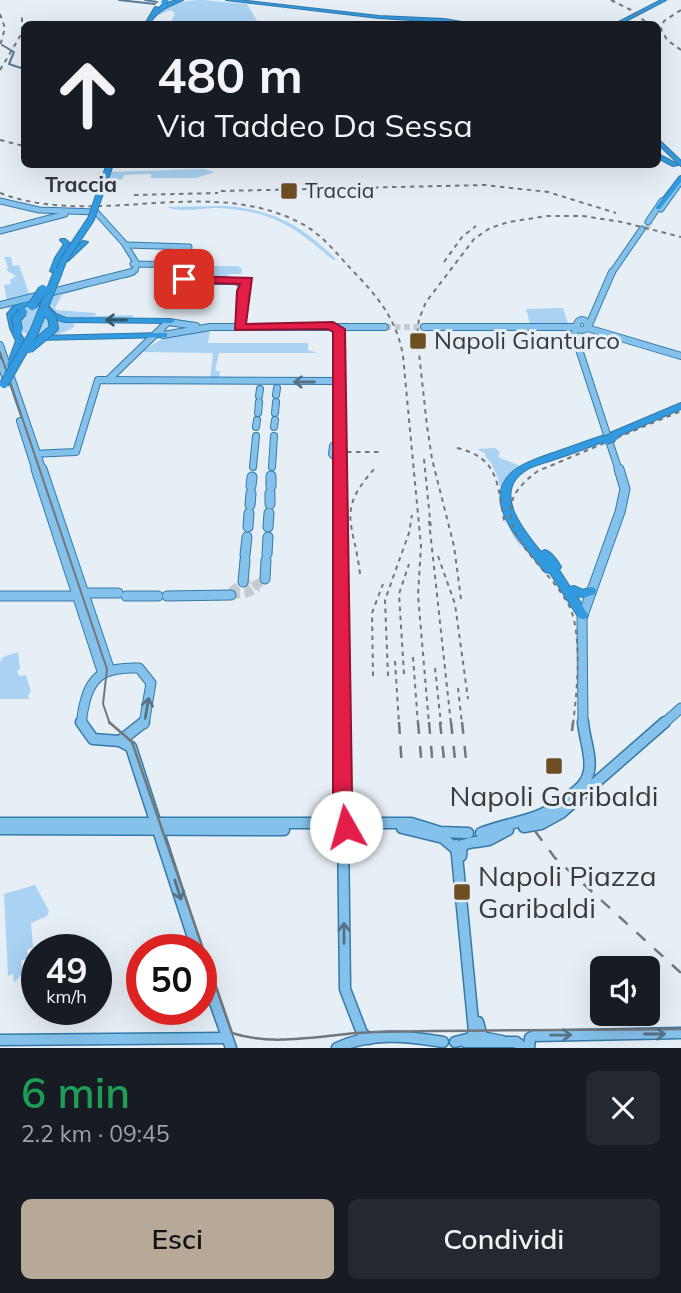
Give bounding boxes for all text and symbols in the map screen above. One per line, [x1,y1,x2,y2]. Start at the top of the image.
text: 480 m [157,44,303,105]
icon: ahead [42,49,133,140]
text: Via Taddeo Da Sessa [157,105,473,145]
district label: Traccia [45,171,117,197]
place label: Traccia [305,177,374,203]
marker: Traccia [279,181,299,201]
pin [154,249,214,309]
icon: arrive [165,260,203,298]
one-way arrow [105,313,128,327]
place label: Napoli Gianturco [434,325,620,355]
marker: Napoli Gianturco [408,331,428,351]
one-way arrow [293,375,316,389]
one-way arrow [141,697,155,720]
marker: Napoli Garibaldi [544,756,564,776]
place label: Napoli Garibaldi [450,778,658,813]
position arrow [309,790,383,864]
place label: Napoli Piazza Garibaldi [478,858,657,925]
one-way arrow [173,879,185,901]
marker: Napoli Piazza Garibaldi [452,882,472,902]
one-way arrow [337,922,351,945]
speed limit sign: 50 [126,934,217,1025]
text: 49 [45,948,88,992]
map controls [590,956,660,1026]
button: sound [590,956,660,1026]
text: km/h [46,985,87,1008]
one-way arrow [644,1027,667,1040]
one-way arrow [549,1028,572,1042]
text: 6 min [21,1066,130,1119]
button: close [586,1071,660,1145]
text: 2.2 km · 09:45 [21,1119,170,1148]
button: Esci [21,1199,334,1279]
button: Condividi [348,1199,660,1279]

